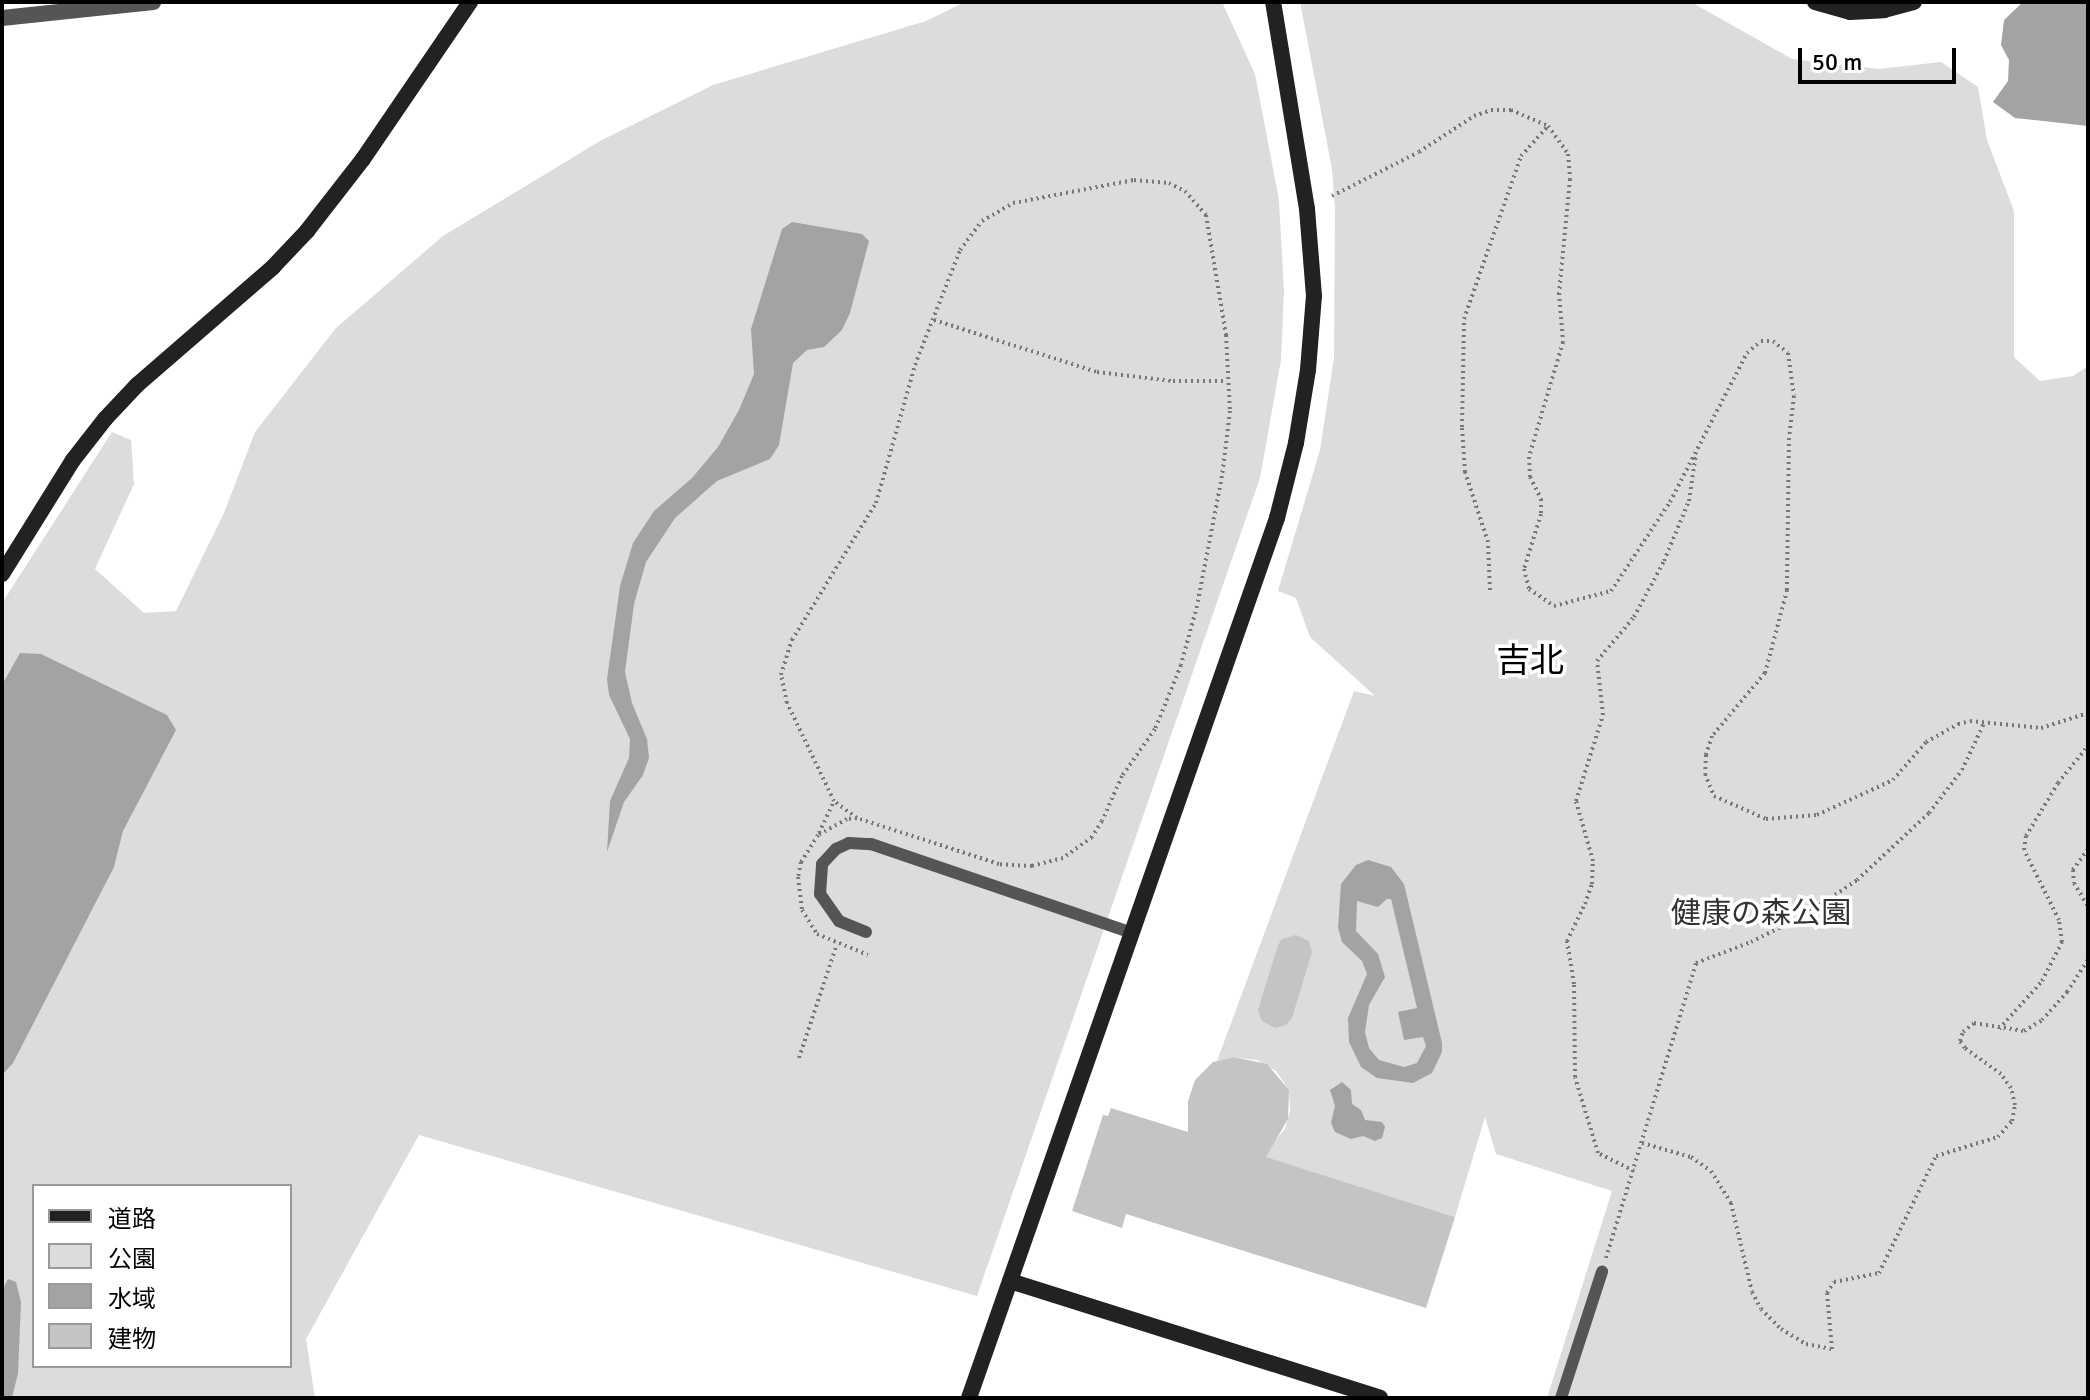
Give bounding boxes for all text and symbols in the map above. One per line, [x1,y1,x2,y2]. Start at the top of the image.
scale bar [1802,32,1960,82]
text: 50 m [1812,47,1862,77]
district label: 吉北 [1496,642,1564,682]
park label: 健康の森公園 [1671,896,1851,932]
legend [32,1184,292,1368]
text: 道路 [108,1204,156,1234]
text: 公園 [108,1244,156,1274]
text: 水域 [108,1284,156,1314]
text: 建物 [108,1324,156,1354]

